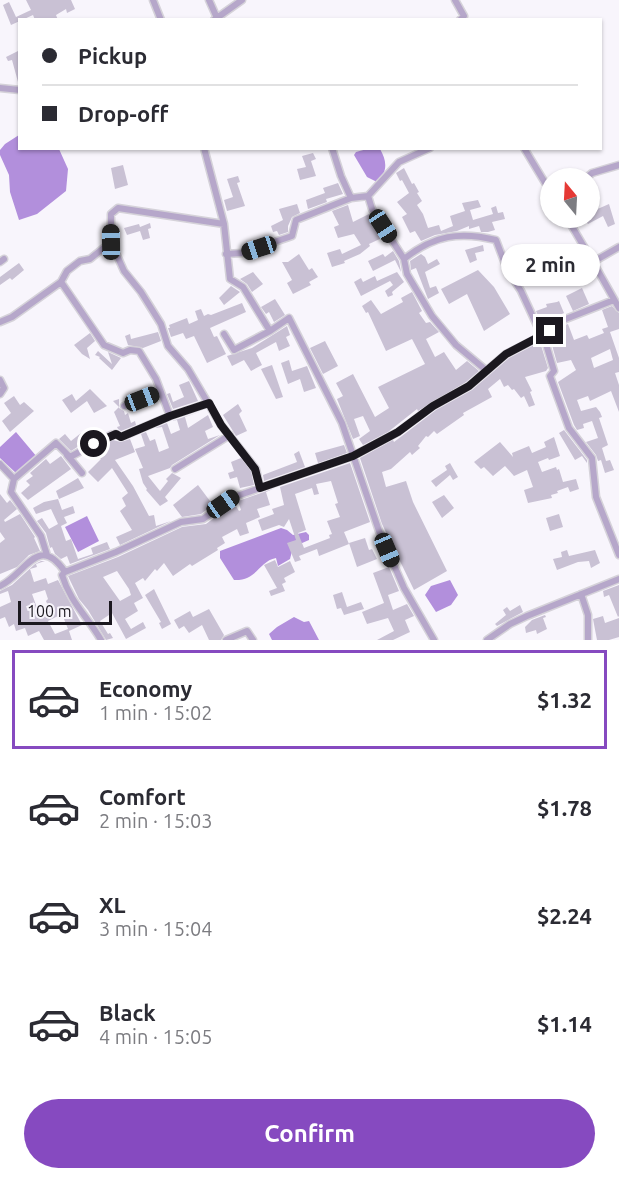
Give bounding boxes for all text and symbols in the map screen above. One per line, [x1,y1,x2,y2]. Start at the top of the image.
text: Pickup [78,43,147,68]
text: Drop-off [78,101,168,126]
north arrow [540,168,600,228]
map controls [540,168,600,228]
car [366,206,400,246]
car [102,224,120,260]
car [239,234,279,262]
callout: 2 min [500,244,600,286]
text: 2 min [525,253,576,276]
route end [536,317,563,344]
car [122,384,162,414]
route start [80,430,107,457]
car [203,486,243,522]
car [372,530,402,570]
scale bar [18,598,112,626]
text: 100 m [27,602,72,620]
icon: car [27,673,81,727]
text: Economy [99,676,192,701]
text: $1.32 [537,687,592,712]
text: 1 min · 15:02 [99,701,213,724]
icon: car [27,781,81,835]
text: Comfort [99,784,186,809]
text: $1.78 [537,795,592,820]
text: 2 min · 15:03 [99,809,213,832]
icon: car [27,889,81,943]
text: XL [99,892,126,917]
text: $2.24 [537,903,592,928]
text: 3 min · 15:04 [99,917,213,940]
icon: car [27,997,81,1051]
text: Black [99,1000,156,1025]
text: $1.14 [537,1011,592,1036]
text: 4 min · 15:05 [99,1025,213,1048]
button: Confirm [24,1099,595,1168]

